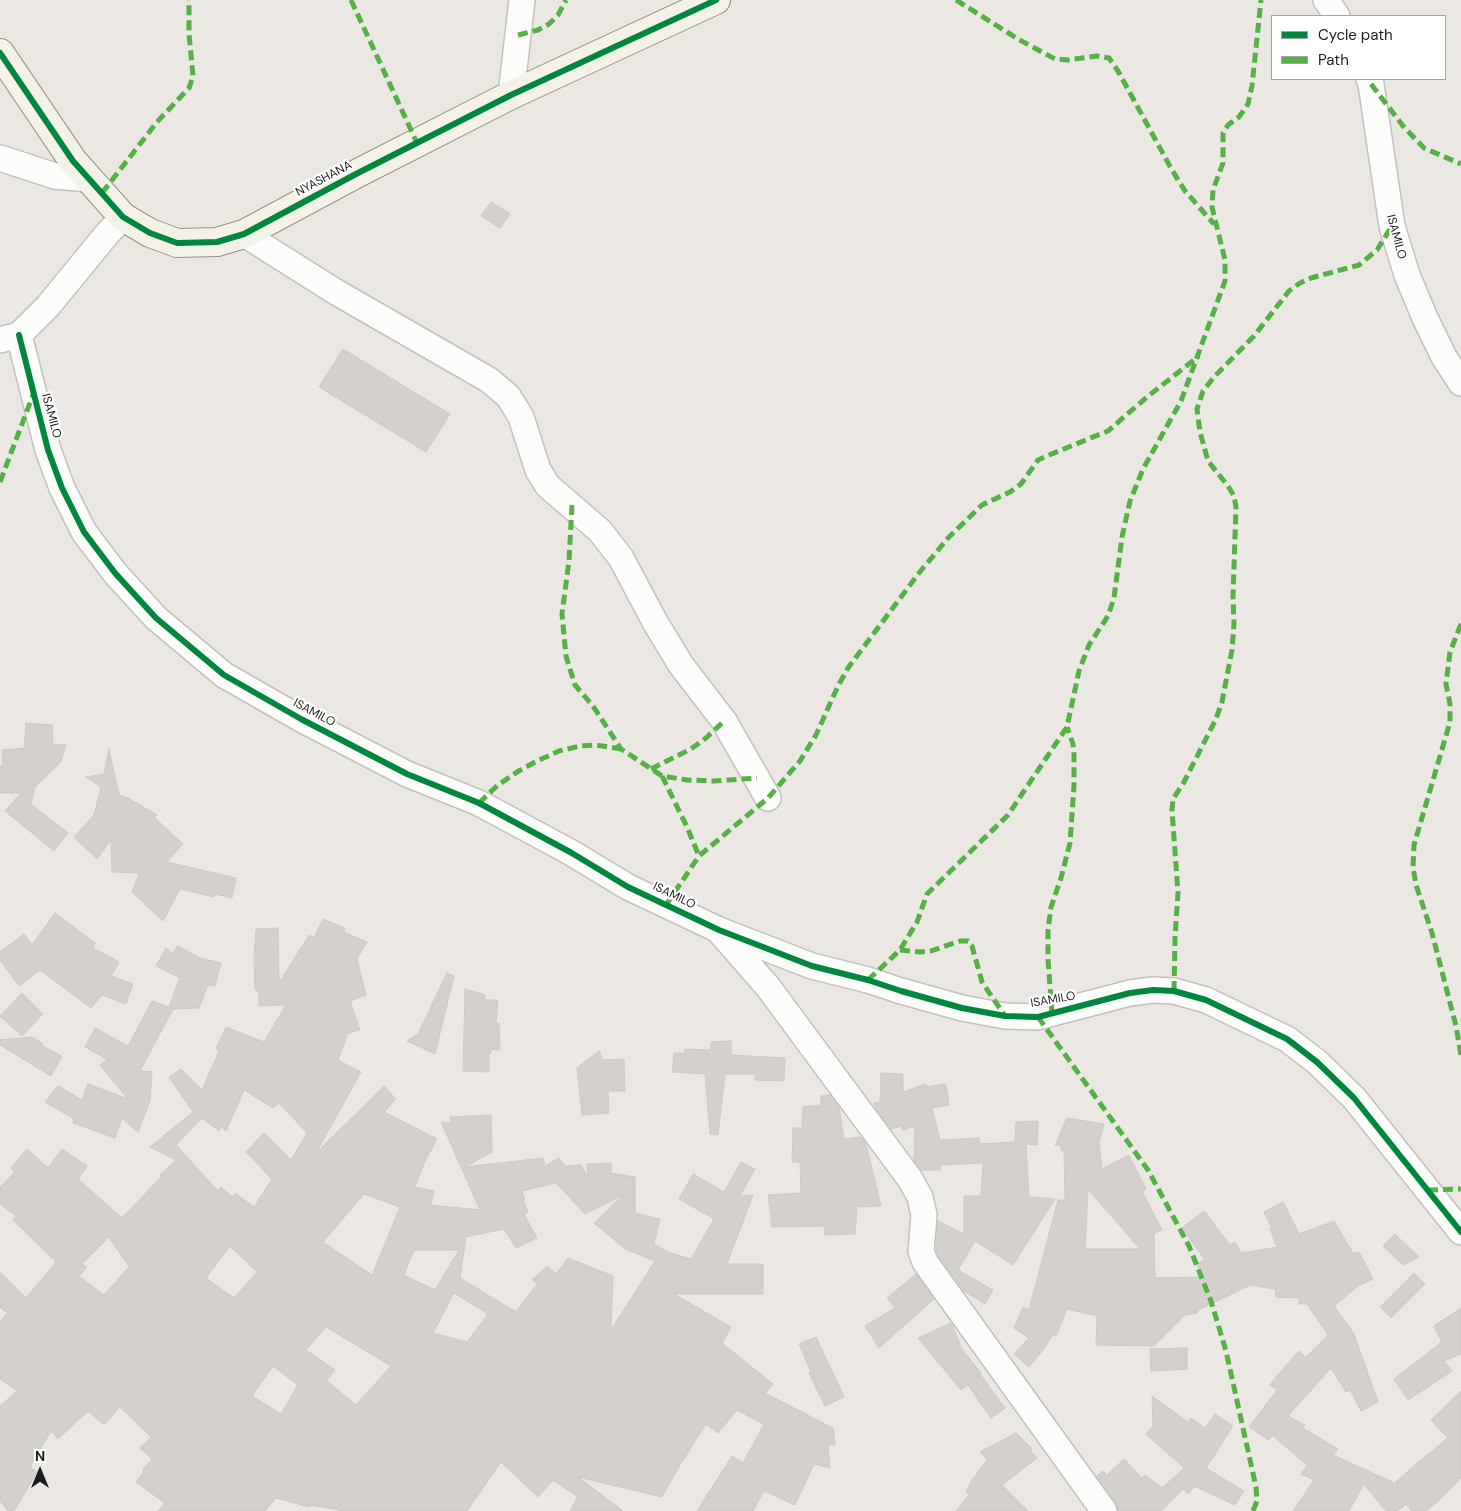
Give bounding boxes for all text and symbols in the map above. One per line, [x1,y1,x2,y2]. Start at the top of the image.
legend [1271,15,1446,80]
text: Cycle path [1318,25,1393,45]
text: Path [1318,50,1349,70]
street label: NYASHANA [293,158,355,200]
street label: ISAMILO [1383,213,1409,261]
street label: ISAMILO [38,392,64,440]
street label: ISAMILO [291,696,337,730]
street label: ISAMILO [650,880,698,912]
street label: ISAMILO [1029,989,1077,1011]
north arrow [15,1446,65,1496]
text: N [35,1447,45,1465]

